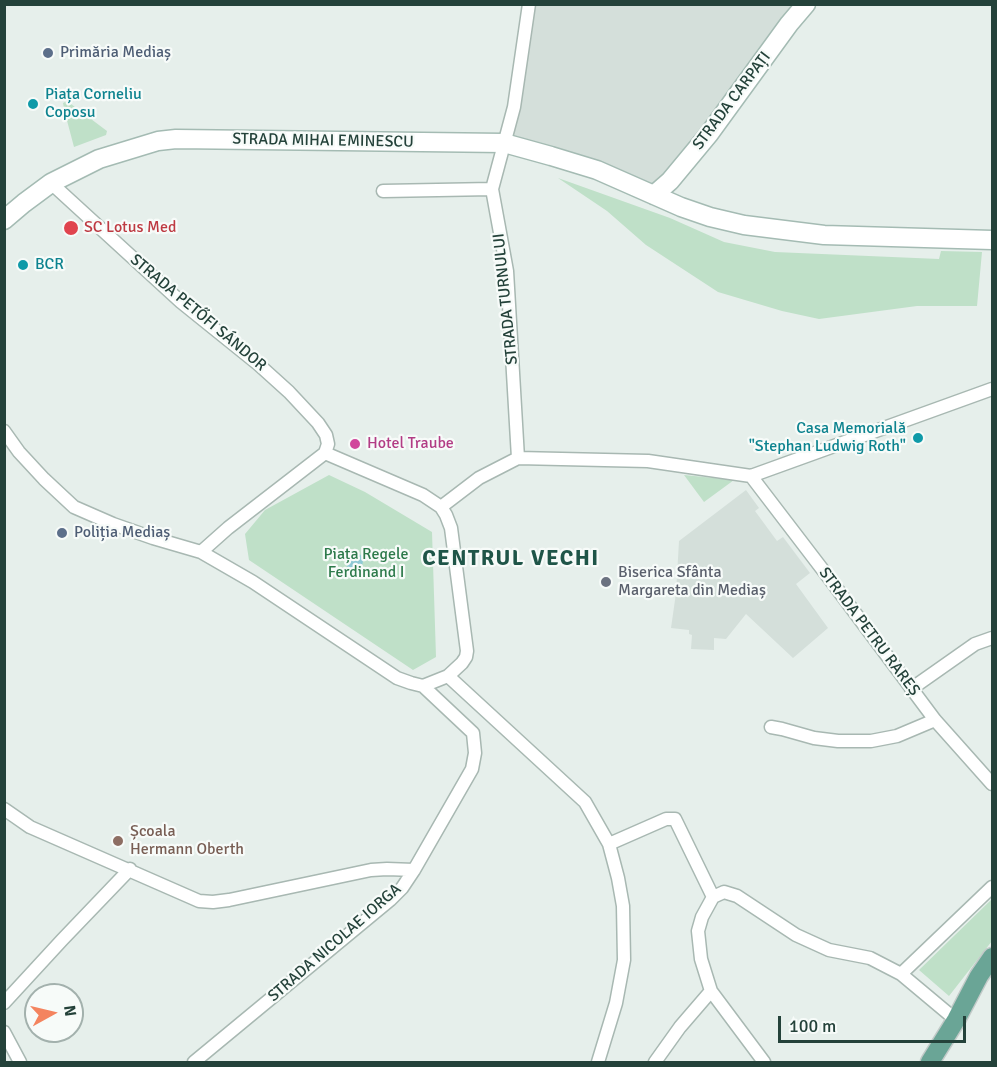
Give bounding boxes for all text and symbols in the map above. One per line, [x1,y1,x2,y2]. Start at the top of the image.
place label: Primăria Mediaș [60,43,171,63]
marker: Primăria Mediaș [41,46,55,60]
street label: STRADA CARPAȚI [689,48,775,154]
place label: Piața Corneliu Coposu [45,85,142,123]
marker: Piața Corneliu Coposu [26,97,40,111]
street label: STRADA MIHAI EMINESCU [232,130,414,152]
place label: SC Lotus Med [84,218,176,238]
marker: SC Lotus Med [62,219,80,237]
street label: STRADA TURNULUI [490,232,522,366]
street label: STRADA PETŐFI SÁNDOR [126,250,270,376]
place label: BCR [35,255,64,275]
marker: BCR [16,258,30,272]
place label: Casa Memorială "Stephan Ludwig Roth" [749,419,906,457]
marker: Casa Memorială "Stephan Ludwig Roth" [911,431,925,445]
place label: Hotel Traube [367,434,454,454]
marker: Hotel Traube [348,437,362,451]
place label: Poliția Mediaș [74,523,170,543]
marker: Poliția Mediaș [55,526,69,540]
park label: Piața Regele Ferdinand I [324,545,408,583]
district label: CENTRUL VECHI [422,546,600,572]
place label: Biserica Sfânta Margareta din Mediaș [618,563,766,601]
street label: STRADA PETRU RAREȘ [814,564,924,700]
marker: Biserica Sfânta Margareta din Mediaș [599,575,613,589]
place label: Școala Hermann Oberth [130,822,244,860]
marker: Școala Hermann Oberth [111,834,125,848]
street label: STRADA NICOLAE IORGA [265,880,405,1006]
north arrow [24,983,84,1043]
text: N [59,1004,81,1018]
scale bar [781,1004,968,1042]
text: 100 m [789,1015,836,1037]

